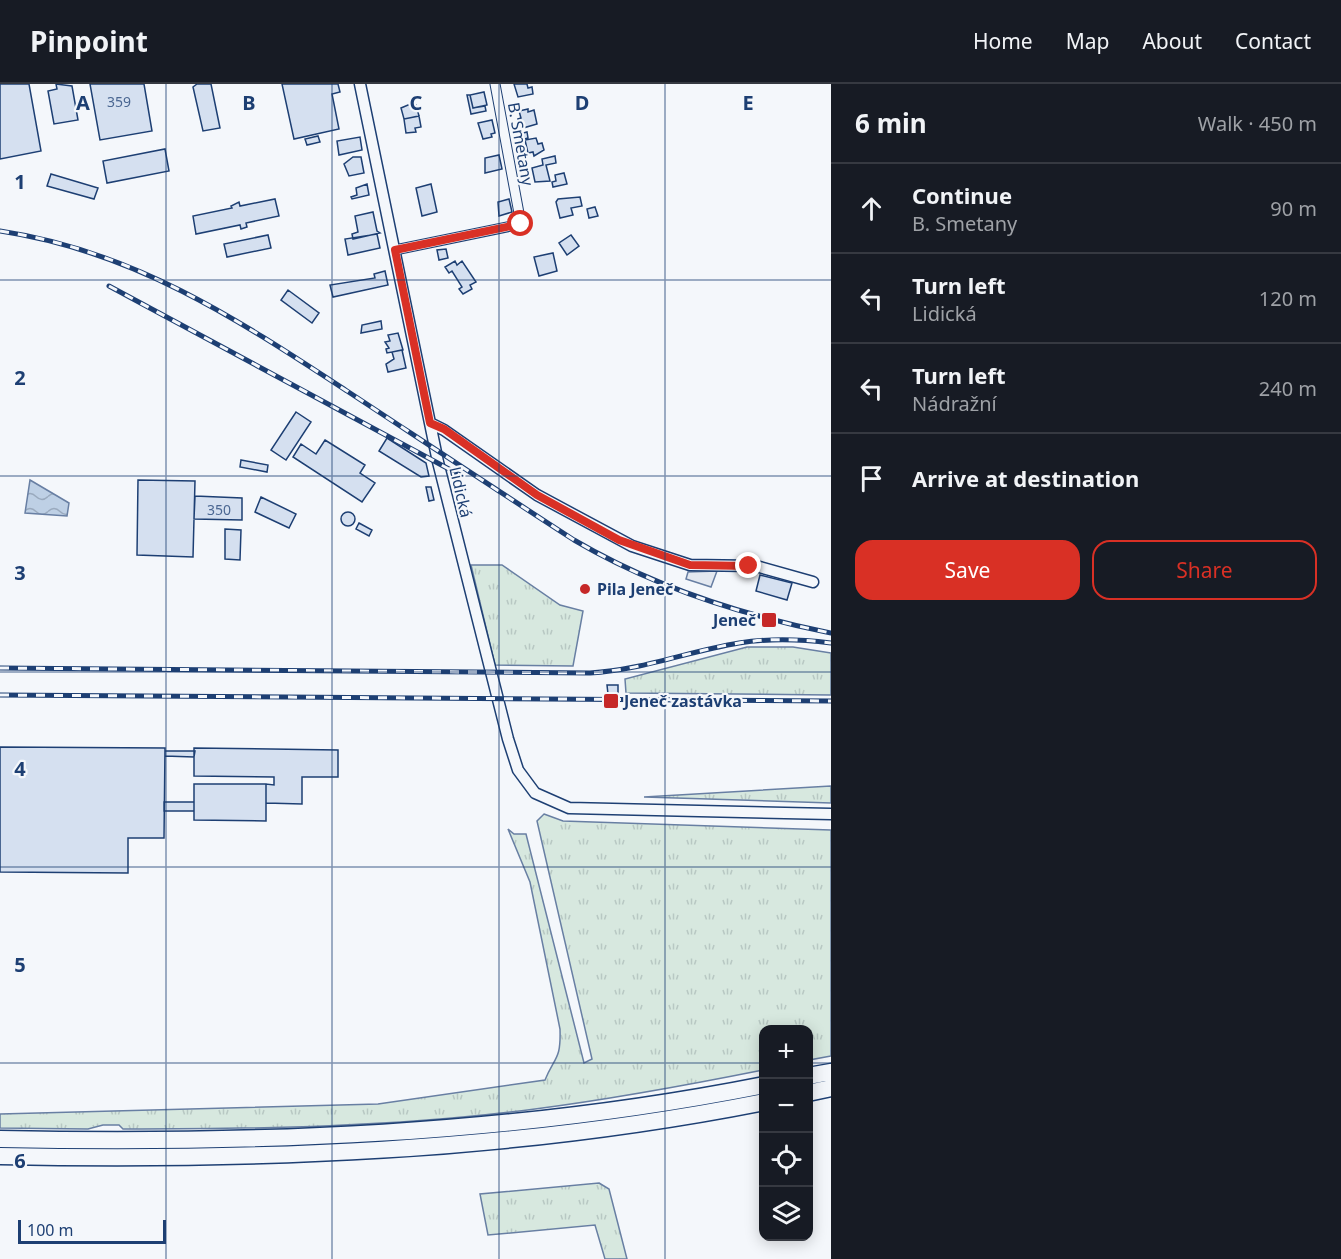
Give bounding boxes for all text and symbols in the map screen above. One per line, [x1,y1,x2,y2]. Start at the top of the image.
text: Pinpoint [30,22,148,60]
text: Home [973,27,1033,55]
text: Map [1066,27,1109,55]
text: About [1142,27,1202,55]
text: Contact [1235,27,1311,55]
text: A [76,89,90,116]
text: B [242,89,256,116]
text: C [410,89,423,116]
text: D [575,89,589,116]
text: E [742,89,754,116]
house number: 359 [107,92,131,111]
street label: B. Smetany [503,101,539,188]
text: 6 min [855,105,927,141]
text: Walk · 450 m [1198,110,1317,137]
text: 1 [14,168,26,195]
text: Continue [912,180,1012,210]
icon: ahead [855,192,888,225]
text: 90 m [1270,195,1317,222]
route start [507,210,533,236]
text: B. Smetany [912,210,1017,237]
text: Turn left [912,270,1006,300]
icon: left [855,282,888,315]
text: 120 m [1259,285,1317,312]
text: Lidická [912,300,977,327]
text: Turn left [912,360,1006,390]
text: 2 [14,364,26,391]
icon: left [855,372,888,405]
text: 240 m [1259,375,1317,402]
text: Nádražní [912,390,997,417]
icon: arrive [855,462,888,495]
text: Arrive at destination [912,463,1139,493]
street label: Lidická [444,464,478,520]
house number: 350 [207,500,231,519]
button: Save [855,540,1080,600]
button: Share [1092,540,1317,600]
route end [735,552,761,578]
text: 3 [14,559,26,586]
place label: Pila Jeneč [597,578,674,600]
marker: Pila Jeneč [578,582,592,596]
place label: Jeneč [711,609,757,631]
marker: Jeneč [760,611,778,629]
place label: Jeneč zastávka [622,690,742,712]
marker: Jeneč zastávka [602,692,620,710]
text: 4 [14,755,26,782]
text: 5 [14,951,26,978]
map controls [759,1025,813,1241]
button: + [759,1025,813,1079]
button: − [759,1079,813,1133]
button: locate [759,1133,813,1187]
text: 6 [14,1147,26,1174]
button: layers [759,1187,813,1241]
scale bar [18,1217,166,1244]
text: 100 m [27,1219,74,1241]

